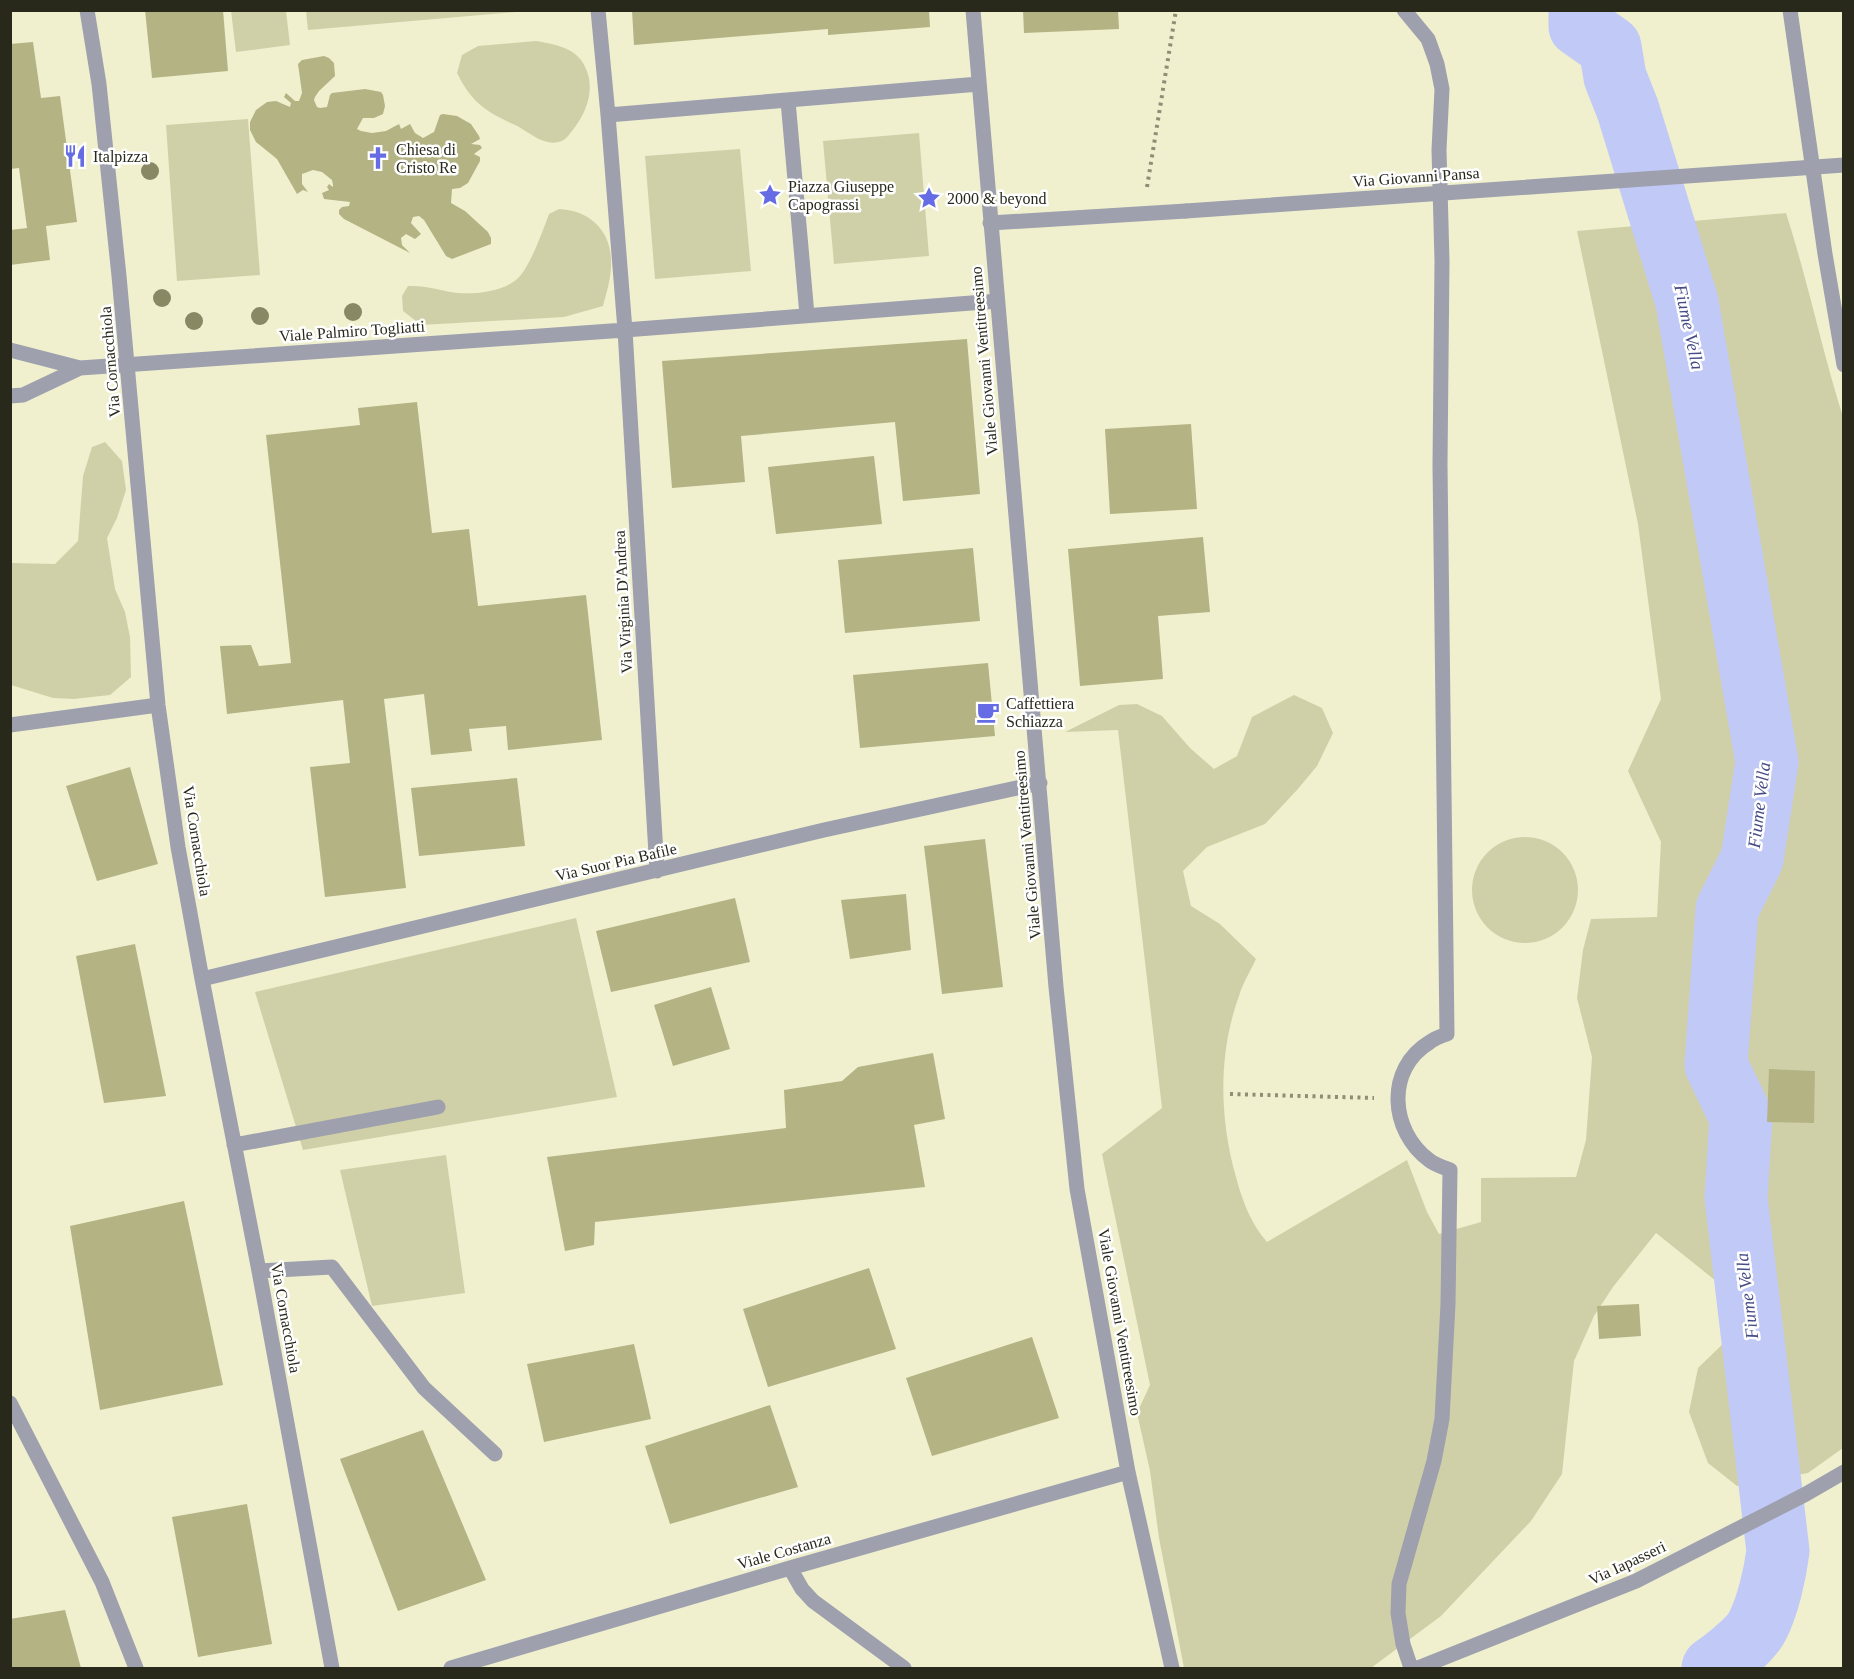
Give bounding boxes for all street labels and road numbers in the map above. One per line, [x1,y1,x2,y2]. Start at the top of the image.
street label: Via Giovanni Pansa [1352,164,1480,190]
street label: Viale Giovanni Ventitreesimo [967,266,1001,456]
street label: Via Cornacchiola [97,306,123,418]
street label: Viale Palmiro Togliatti [279,317,426,346]
street label: Via Virginia D'Andrea [611,530,636,674]
street label: Viale Giovanni Ventitreesimo [1010,750,1044,940]
street label: Via Cornacchiola [180,785,214,897]
street label: Via Suor Pia Bafile [554,840,678,884]
street label: Viale Giovanni Ventitreesimo [1095,1227,1145,1417]
street label: Via Cornacchiola [268,1262,304,1374]
street label: Viale Costanza [735,1530,833,1572]
street label: Via Iapasseri [1586,1538,1669,1589]

